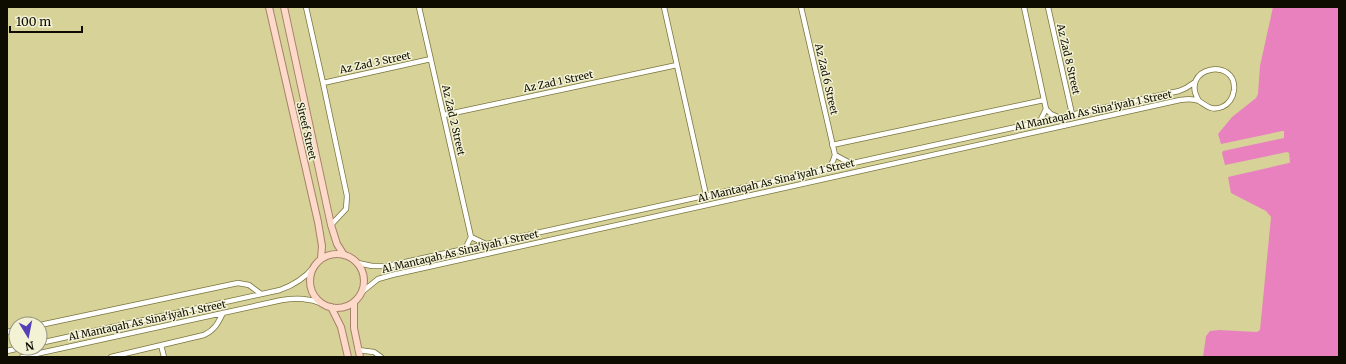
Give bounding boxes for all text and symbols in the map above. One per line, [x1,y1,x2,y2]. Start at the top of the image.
scale bar [10,8,82,34]
text: 100 m [16,14,51,29]
street label: Az Zad 8 Street [1054,21,1083,96]
street label: Az Zad 6 Street [812,41,841,116]
street label: Az Zad 3 Street [338,49,412,77]
street label: Az Zad 1 Street [521,68,594,95]
street label: Az Zad 2 Street [439,82,468,157]
street label: Al Mantaqah As Sina'iyah 1 Street [1012,87,1173,134]
street label: Sireef Street [294,101,319,161]
street label: Al Mantaqah As Sina'iyah 1 Street [696,156,856,205]
street label: Al Mantaqah As Sina'iyah 1 Street [380,227,540,276]
street label: Al Mantaqah As Sina'iyah 1 Street [66,297,227,344]
north arrow [8,316,48,356]
text: N [24,338,35,354]

